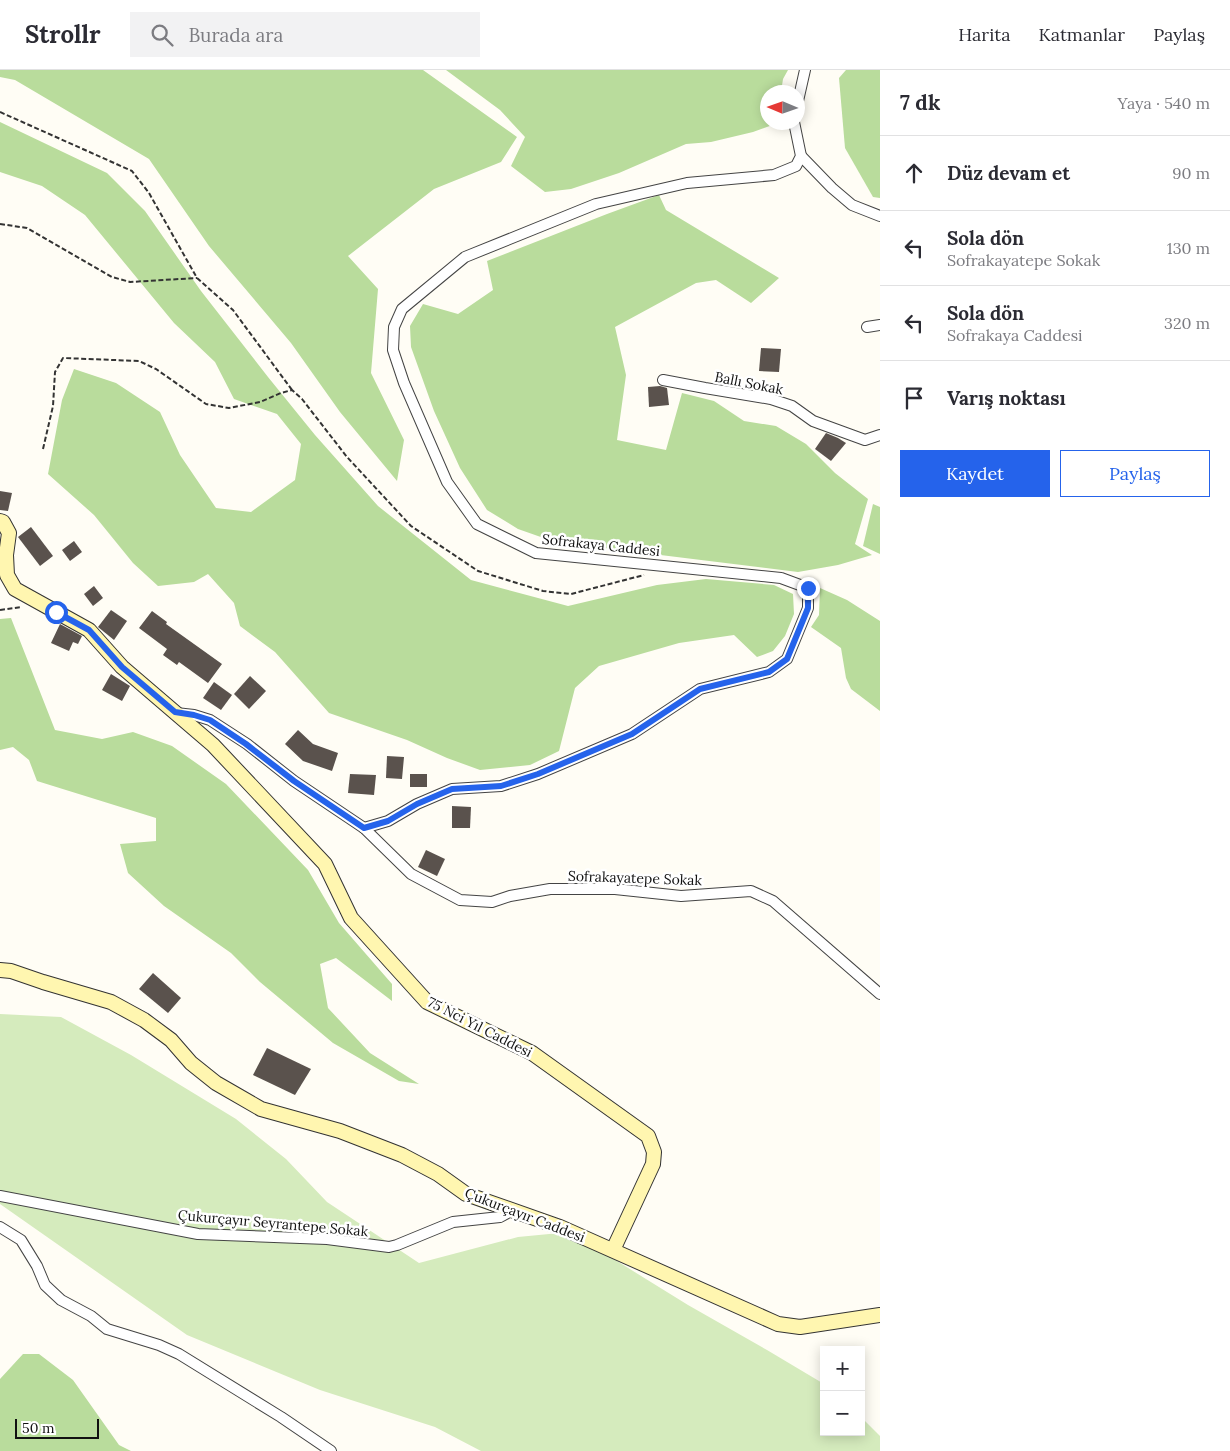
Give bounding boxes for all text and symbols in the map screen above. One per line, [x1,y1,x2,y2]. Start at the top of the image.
search box [130,12,480,57]
text: Strollr [25,19,100,50]
icon: search [148,21,176,49]
text: Burada ara [188,23,283,47]
text: Harita [958,23,1010,46]
text: Katmanlar [1038,23,1125,46]
text: Paylaş [1153,23,1205,46]
north arrow [760,85,805,130]
text: 7 dk [900,89,940,116]
text: Yaya · 540 m [1118,93,1210,113]
icon: ahead [900,159,928,187]
text: Düz devam et [947,161,1070,185]
text: 90 m [1172,163,1210,183]
text: Sola dön [947,226,1024,250]
icon: left [900,234,928,262]
text: 130 m [1167,238,1210,258]
text: Sofrakayatepe Sokak [947,250,1100,270]
text: Sola dön [947,301,1024,325]
icon: left [900,309,928,337]
text: 320 m [1164,313,1210,333]
text: Sofrakaya Caddesi [947,325,1083,345]
street label: Ballı Sokak [713,368,785,399]
icon: arrive [900,384,928,412]
text: Varış noktası [947,386,1066,410]
button: Kaydet [900,450,1050,497]
button: Paylaş [1060,450,1210,497]
street label: Sofrakaya Caddesi [541,530,661,560]
route end [797,577,820,600]
route start [45,601,68,624]
street label: Sofrakayatepe Sokak [568,867,703,889]
street label: 75 Nci Yıl Caddesi [425,993,536,1061]
street label: Çukurçayır Caddesi [462,1184,588,1246]
street label: Çukurçayır Seyrantepe Sokak [177,1206,369,1240]
map controls [820,1346,865,1436]
button: + [820,1346,865,1391]
button: − [820,1391,865,1436]
scale bar [15,1416,99,1439]
text: 50 m [22,1419,55,1437]

